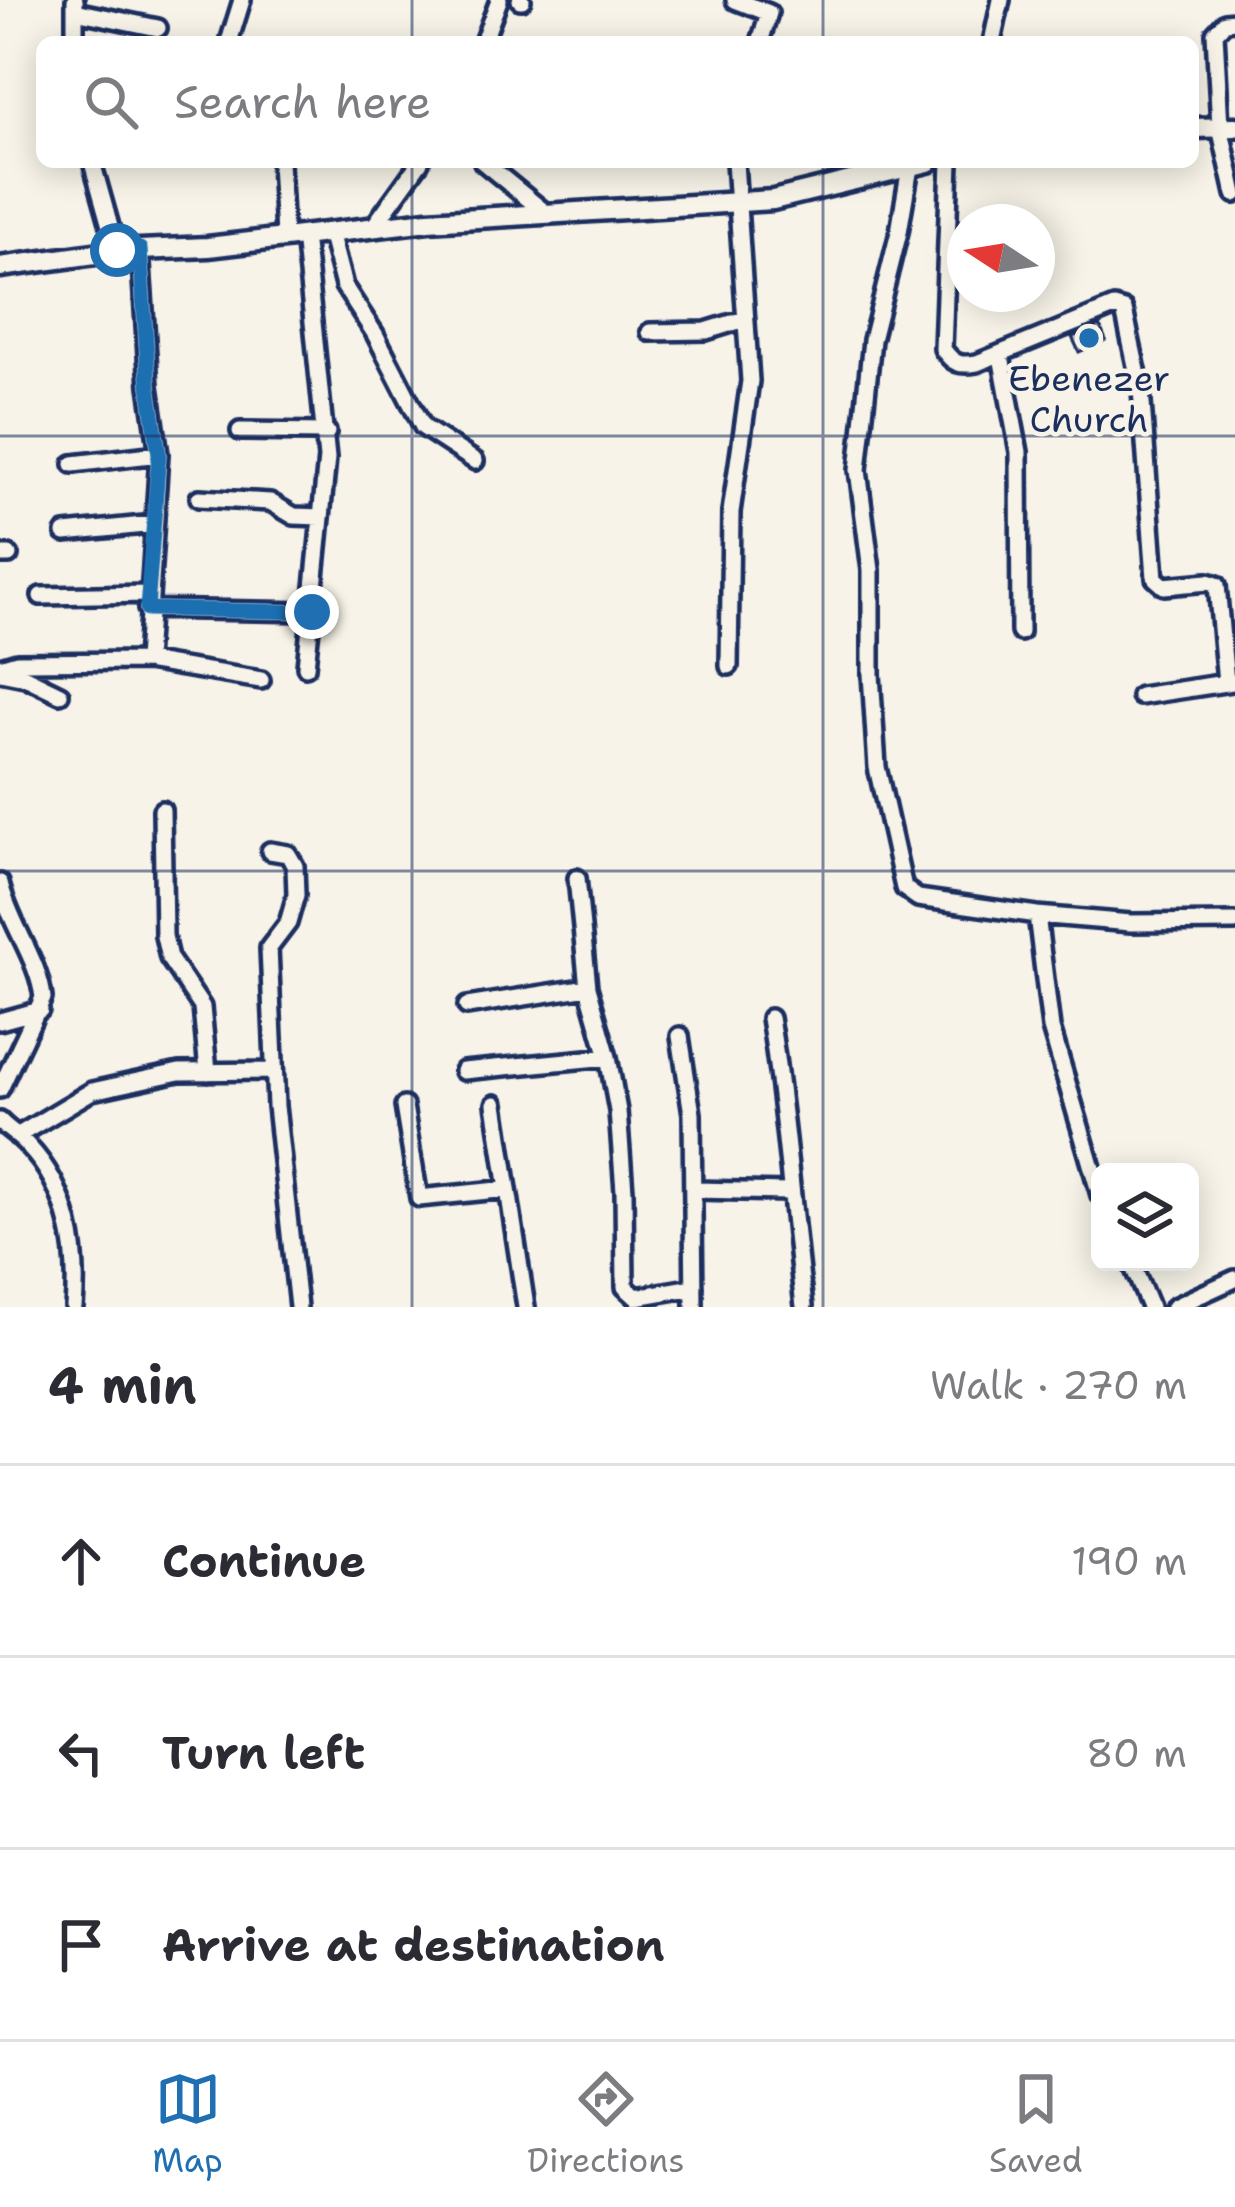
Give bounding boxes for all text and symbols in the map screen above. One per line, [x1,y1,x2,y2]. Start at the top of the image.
search box [36,36,1199,168]
icon: search [78,69,144,135]
text: Search here [174,72,431,132]
north arrow [947,204,1055,312]
route start [90,223,144,277]
marker: Ebenezer Church [1076,325,1102,351]
place label: Ebenezer Church [1008,354,1170,444]
route end [285,585,339,639]
map controls [1091,1163,1199,1271]
button: layers [1091,1163,1199,1271]
text: 4 min [48,1351,197,1419]
text: Walk · 270 m [930,1359,1187,1411]
icon: ahead [48,1528,114,1594]
text: Continue [162,1531,366,1591]
text: 190 m [1071,1535,1187,1587]
icon: left [48,1720,114,1786]
text: Turn left [162,1723,365,1783]
text: 80 m [1086,1727,1187,1779]
icon: arrive [48,1912,114,1978]
text: Arrive at destination [162,1915,665,1975]
tab: Map [152,2066,223,2183]
tab: Directions [527,2066,685,2183]
tab: Saved [989,2066,1083,2183]

